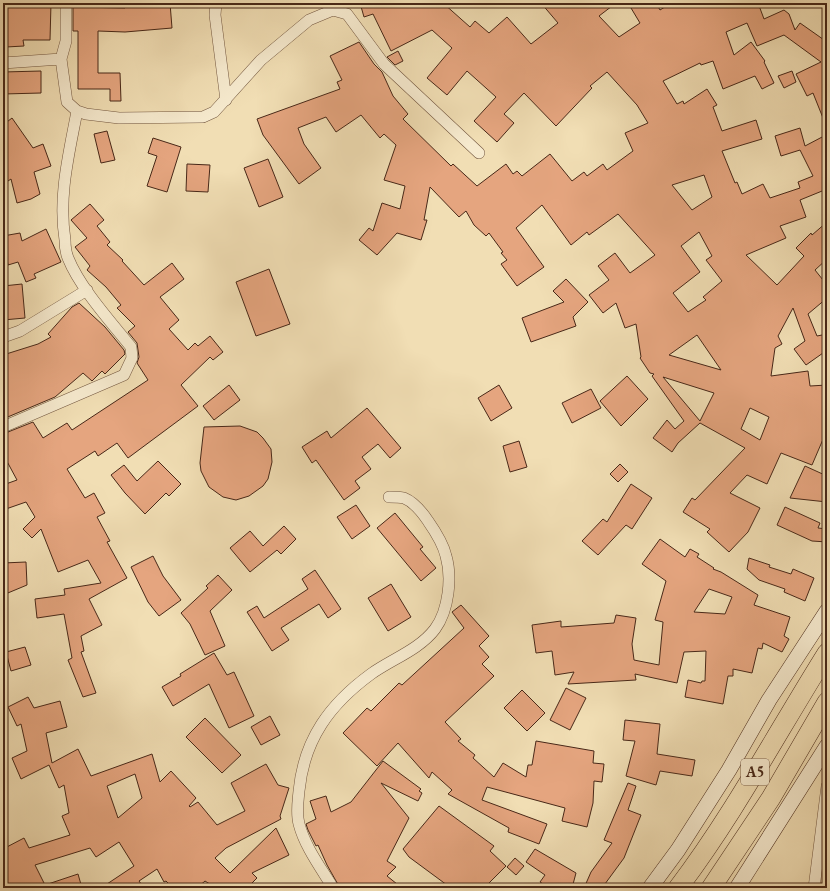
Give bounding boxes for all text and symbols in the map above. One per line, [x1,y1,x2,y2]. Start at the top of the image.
road number: A5 [741,759,769,785]

